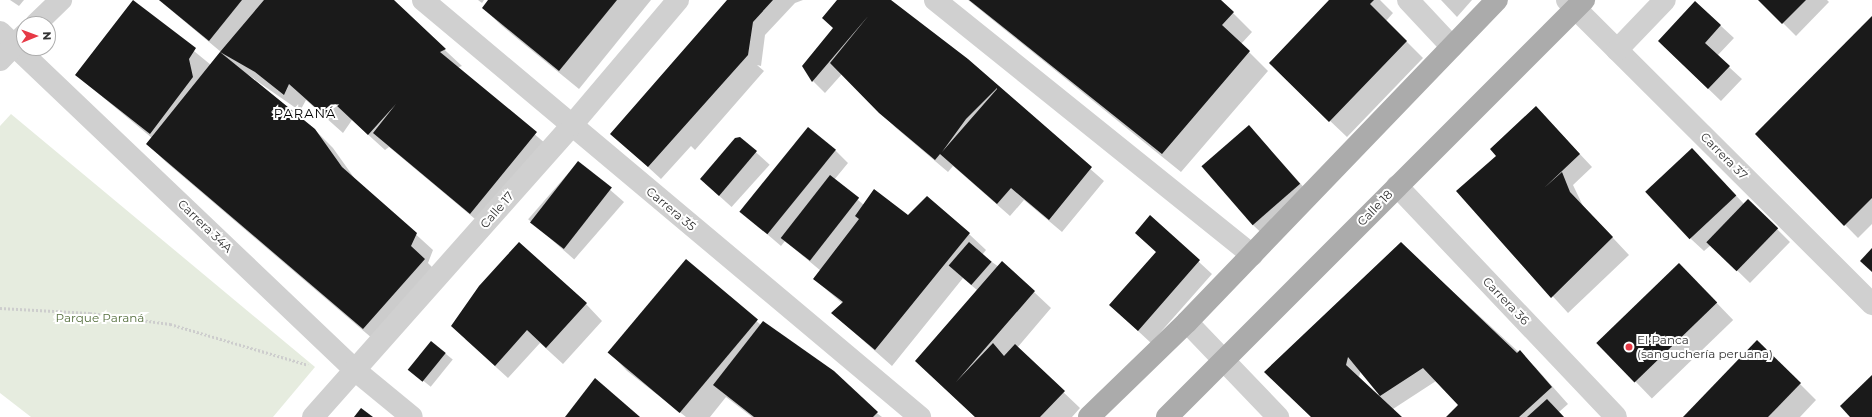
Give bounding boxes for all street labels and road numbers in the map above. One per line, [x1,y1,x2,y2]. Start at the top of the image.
street label: Carrera 37 [1698,130,1750,182]
street label: Carrera 35 [643,184,699,234]
street label: Calle 18 [1354,187,1396,229]
street label: Calle 17 [477,189,517,231]
street label: Carrera 34A [175,197,235,255]
street label: Carrera 36 [1480,274,1532,328]

